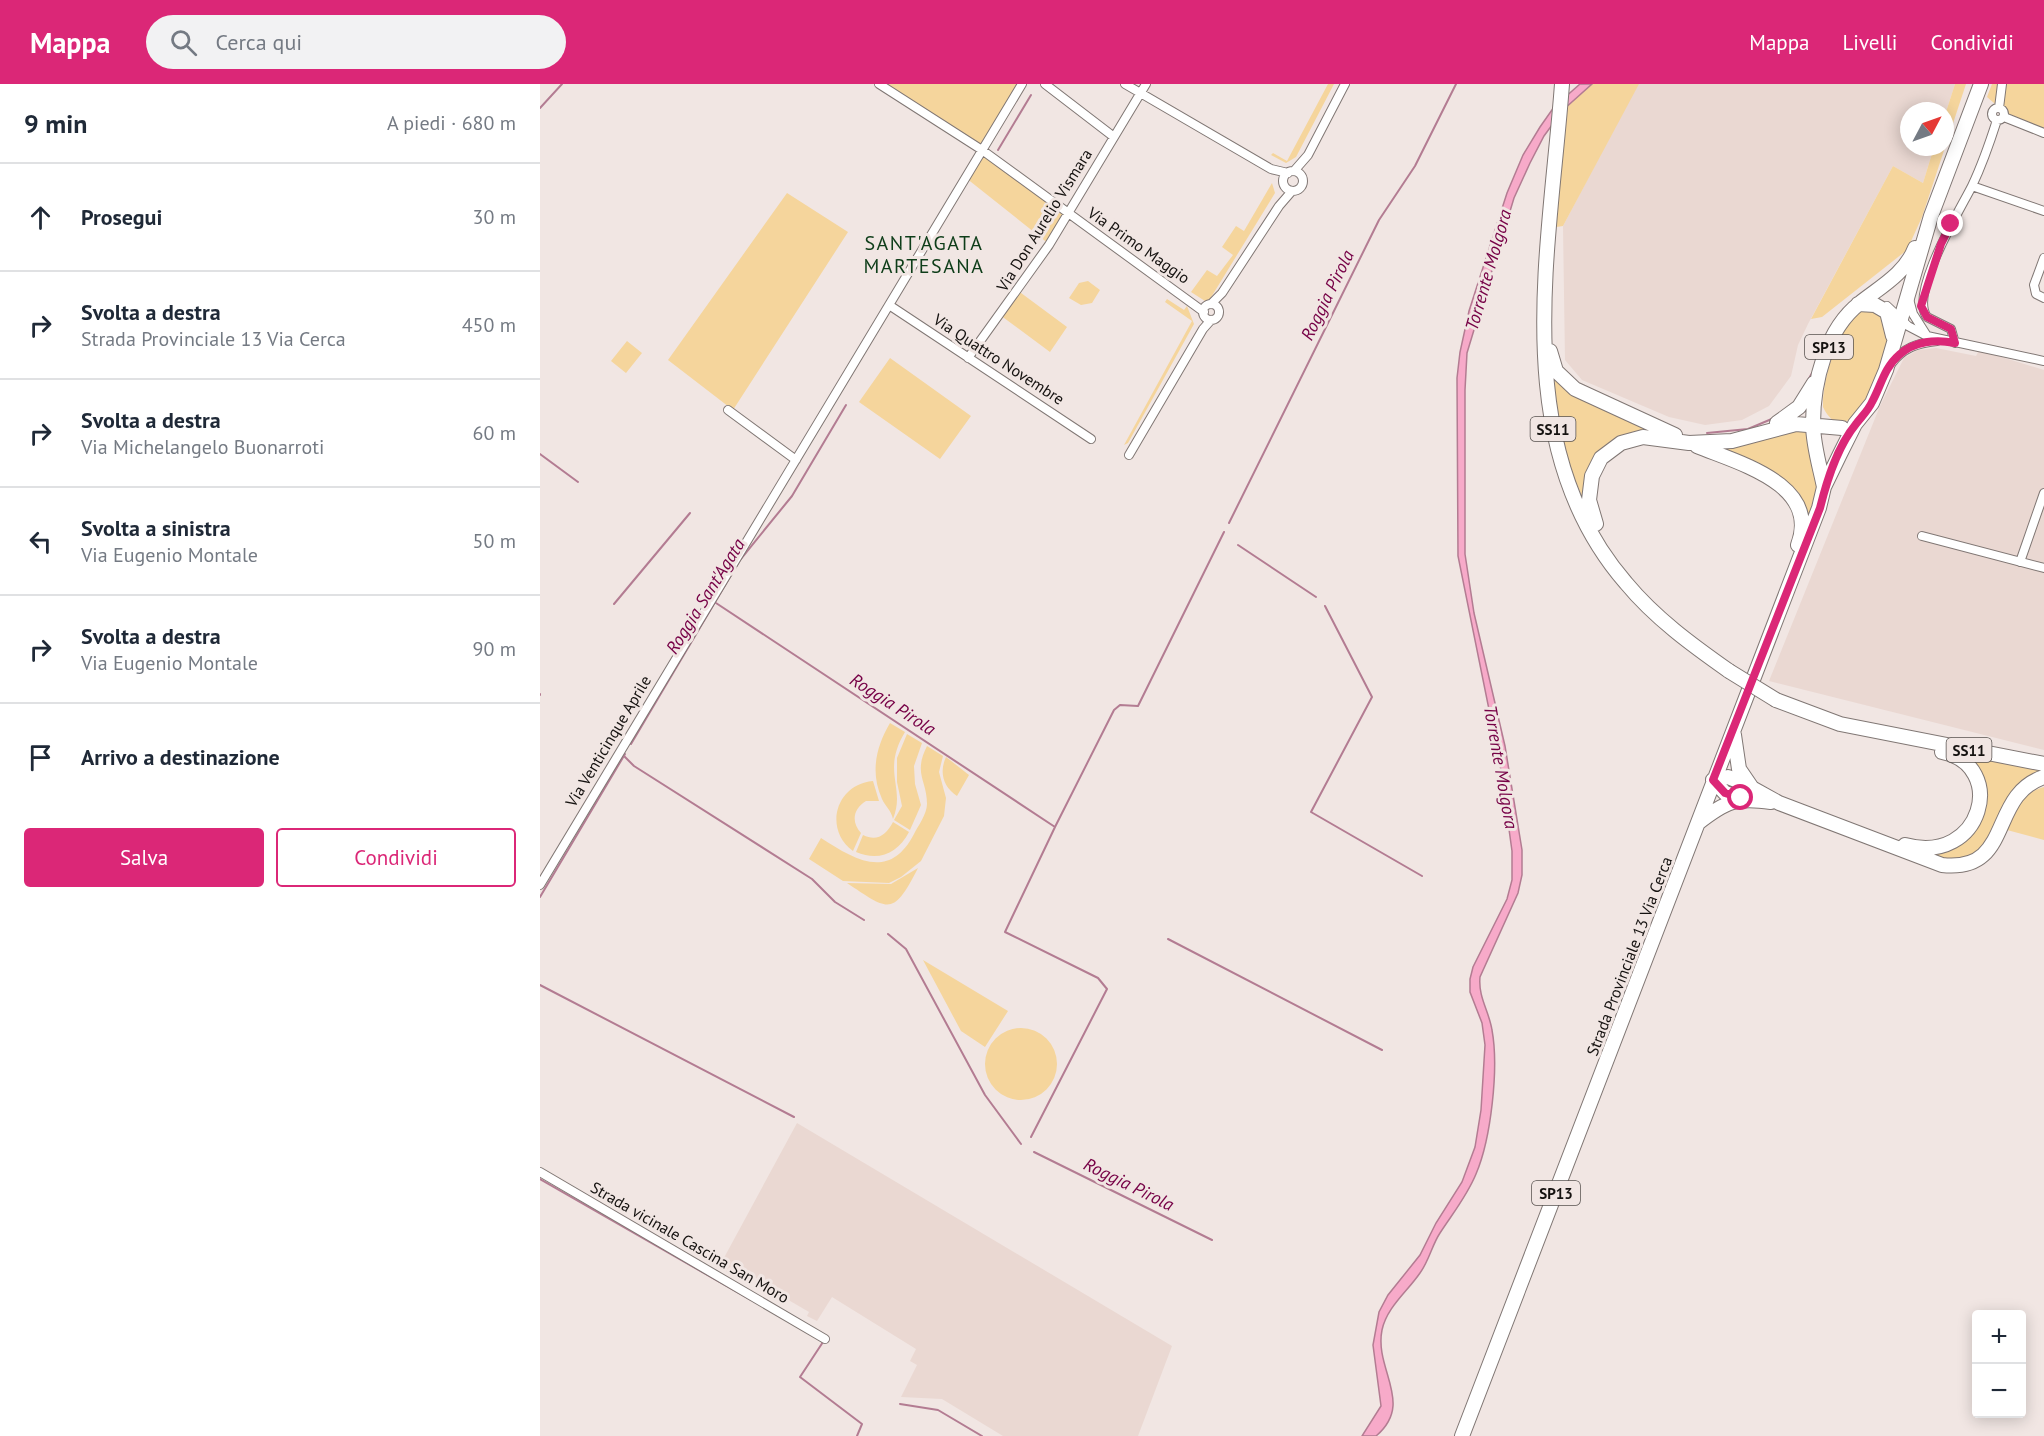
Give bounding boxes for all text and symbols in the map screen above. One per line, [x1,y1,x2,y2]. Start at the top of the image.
search box [146,15,566,69]
text: Mappa [30,24,110,61]
icon: search [167,26,200,59]
text: Cerca qui [215,28,302,56]
text: Mappa [1749,29,1809,56]
text: Livelli [1842,29,1897,56]
text: Condividi [1930,29,2014,56]
north arrow [1900,102,1954,156]
text: 9 min [24,107,87,140]
text: A piedi · 680 m [387,110,516,136]
street label: Via Don Aurelio Vismara [991,145,1096,296]
icon: ahead [24,201,57,234]
street label: Via Primo Maggio [1083,202,1194,288]
text: Prosegui [81,203,162,231]
text: 30 m [473,204,516,230]
water label: Torrente Molgora [1460,207,1516,333]
route end [1937,210,1963,236]
district label: SANT'AGATA MARTESANA [864,230,985,279]
water label: Roggia Pirola [1295,246,1359,344]
text: Svolta a destra [81,298,221,326]
icon: right [24,309,57,342]
street label: Via Quattro Novembre [929,309,1068,409]
text: 450 m [462,312,516,338]
text: Strada Provinciale 13 Via Cerca [81,326,346,352]
road number: SP13 [1805,335,1853,359]
text: Svolta a destra [81,406,221,434]
icon: right [24,417,57,450]
road number: SS11 [1530,417,1576,441]
text: 60 m [473,420,516,446]
text: Via Michelangelo Buonarroti [81,434,324,460]
text: Svolta a sinistra [81,514,231,542]
icon: left [24,525,57,558]
text: 50 m [473,528,516,554]
water label: Roggia Sant'Agata [660,534,750,658]
text: Via Eugenio Montale [81,542,258,568]
text: Svolta a destra [81,622,221,650]
icon: right [24,633,57,666]
text: 90 m [473,636,516,662]
text: Via Eugenio Montale [81,650,258,676]
water label: Roggia Pirola [846,668,940,740]
street label: Via Venticinque Aprile [560,672,655,811]
water label: Torrente Molgora [1479,703,1523,831]
road number: SS11 [1946,738,1992,762]
icon: arrive [24,741,57,774]
text: Arrivo a destinazione [81,743,280,771]
route start [1727,784,1753,810]
button: Salva [24,828,264,887]
button: Condividi [276,828,516,887]
street label: Strada Provinciale 13 Via Cerca [1582,854,1676,1058]
water label: Roggia Pirola [1080,1152,1178,1216]
street label: Strada vicinale Cascina San Moro [587,1177,793,1307]
road number: SP13 [1532,1181,1580,1205]
map controls [1972,1310,2026,1418]
button: + [1972,1310,2026,1364]
button: − [1972,1364,2026,1418]

